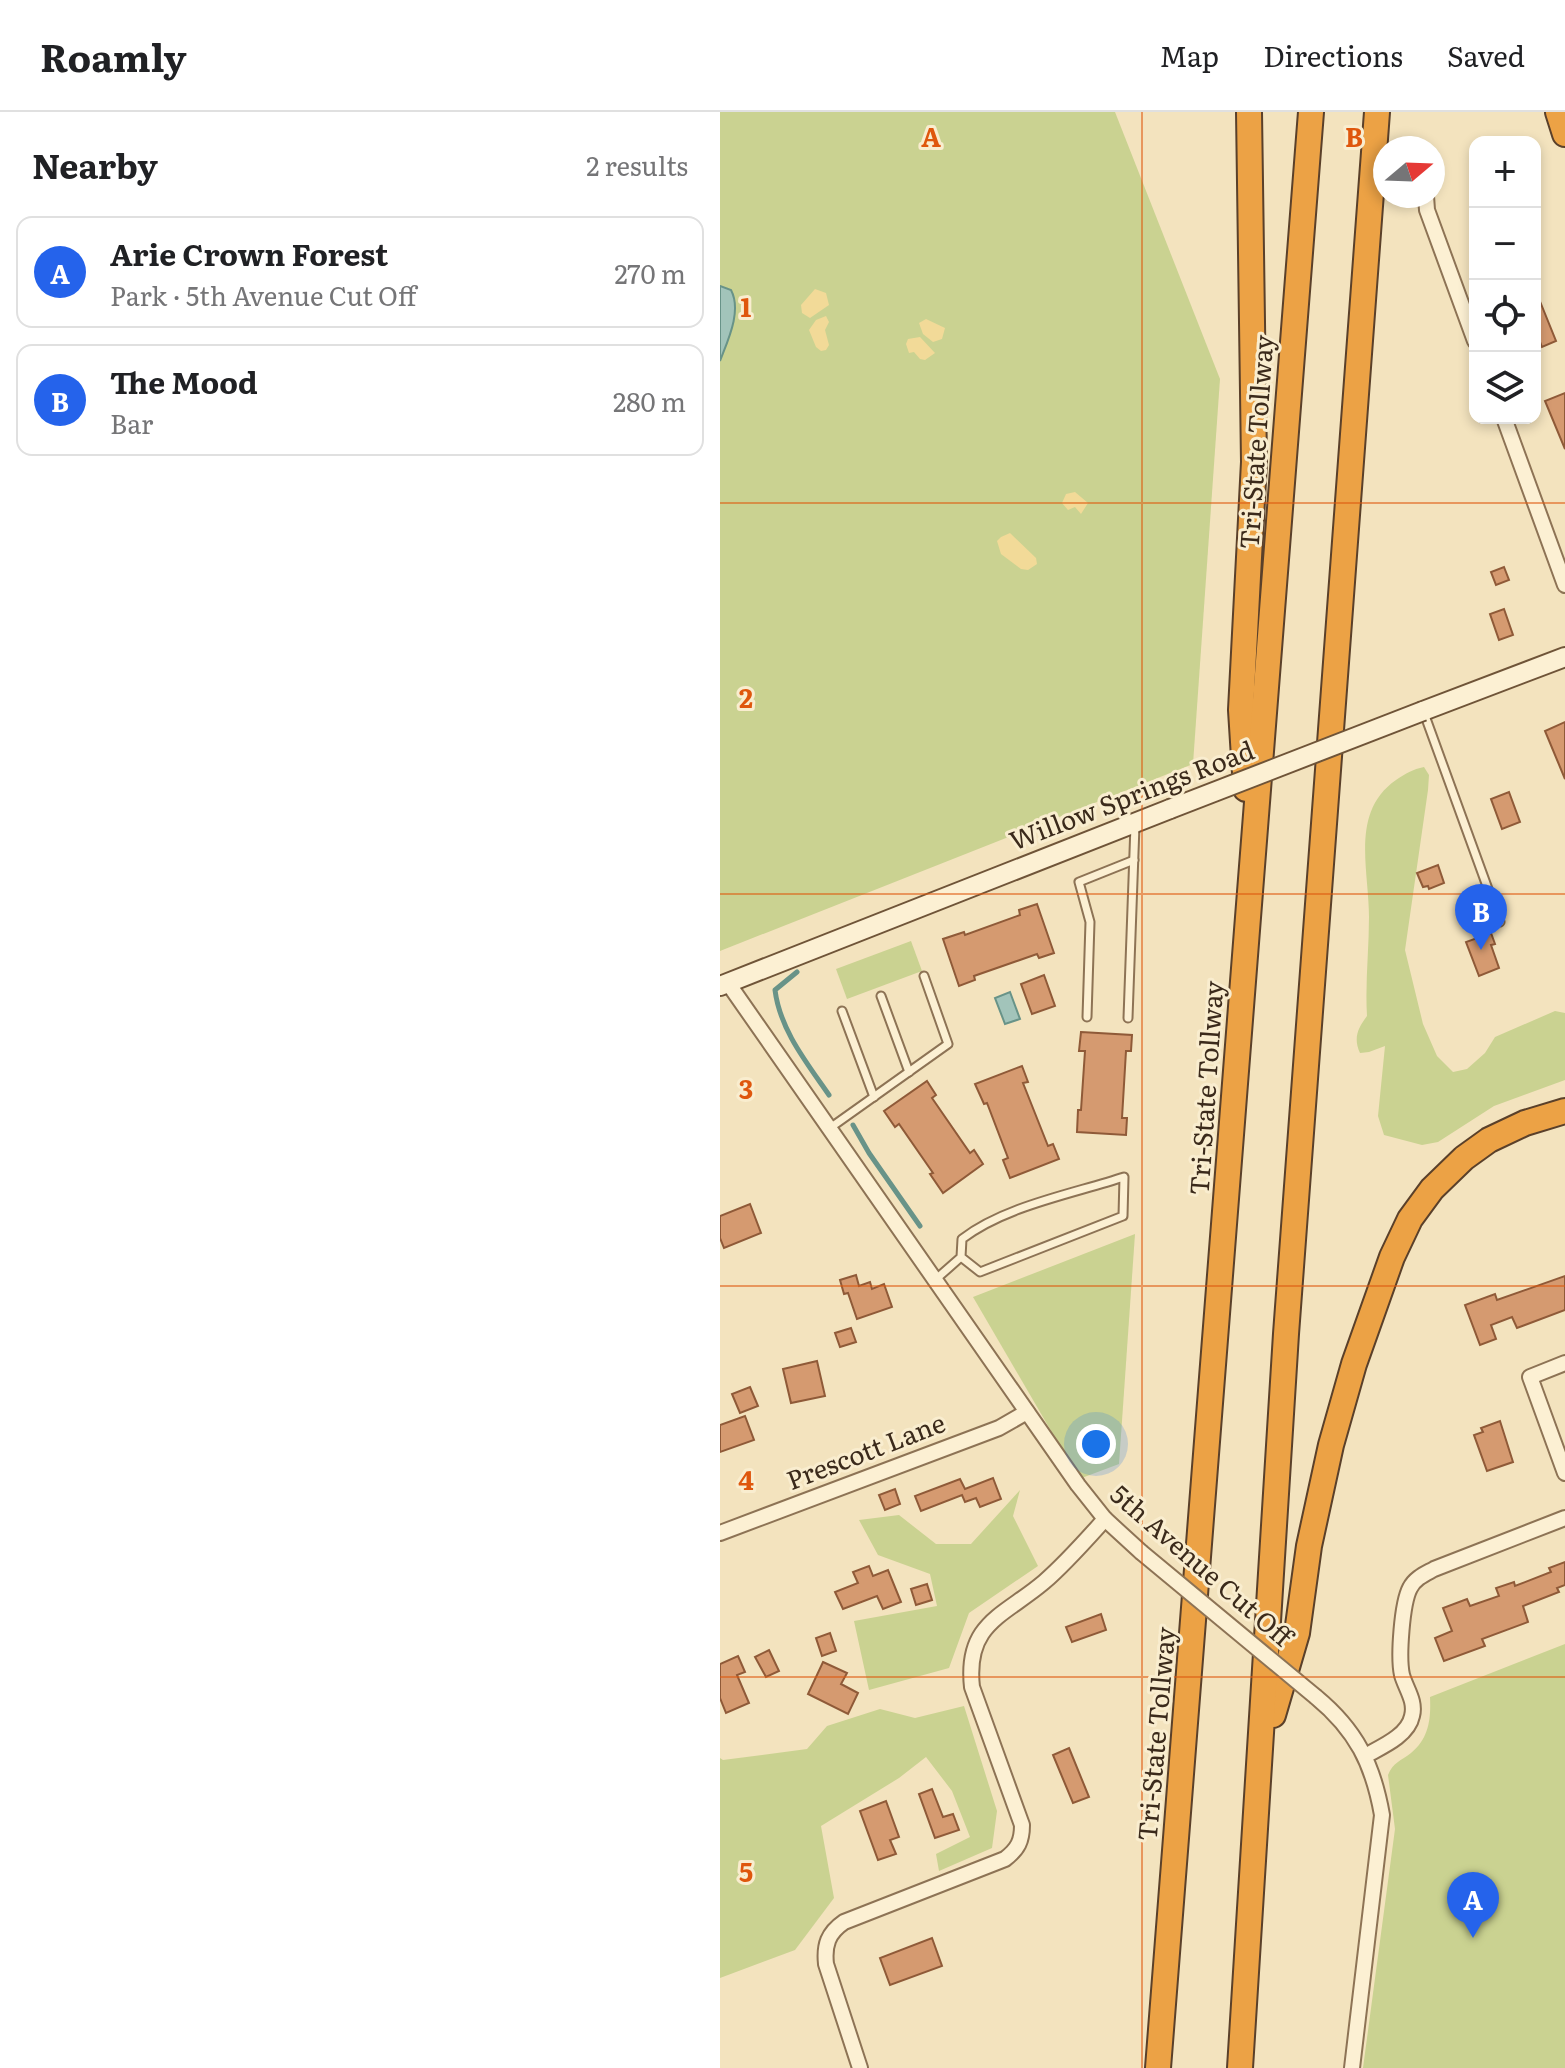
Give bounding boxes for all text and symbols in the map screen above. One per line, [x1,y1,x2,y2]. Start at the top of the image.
text: Roamly [40,27,186,84]
text: Map [1160,34,1219,76]
text: Directions [1263,34,1403,76]
text: Saved [1447,34,1525,76]
text: A [921,116,941,155]
text: B [1345,116,1363,155]
north arrow [1373,136,1445,208]
map controls [1469,136,1541,424]
button: + [1469,136,1541,208]
text: Nearby [32,139,158,189]
text: 2 results [586,145,688,184]
button: − [1469,208,1541,280]
text: Arie Crown Forest [110,231,388,275]
text: A [50,253,70,292]
text: 270 m [614,253,686,292]
text: Park · 5th Avenue Cut Off [110,275,416,314]
button: locate [1469,280,1541,352]
text: 1 [741,286,752,325]
street label: Tri-State Tollway [1228,333,1281,550]
button: layers [1469,352,1541,424]
text: The Mood [110,359,258,403]
text: B [51,381,69,420]
text: 280 m [613,381,686,420]
text: Bar [110,403,153,442]
text: 2 [739,677,753,716]
street label: Willow Springs Road [1003,729,1259,858]
pin: B [1455,884,1507,950]
street label: Tri-State Tollway [1178,979,1231,1196]
text: 3 [739,1068,753,1107]
street label: Prescott Lane [780,1401,950,1498]
your location [1076,1424,1116,1464]
text: 4 [738,1459,754,1498]
street label: 5th Avenue Cut Off [1103,1474,1304,1656]
street label: Tri-State Tollway [1126,1625,1183,1842]
text: 5 [739,1851,753,1890]
pin: A [1447,1872,1499,1938]

